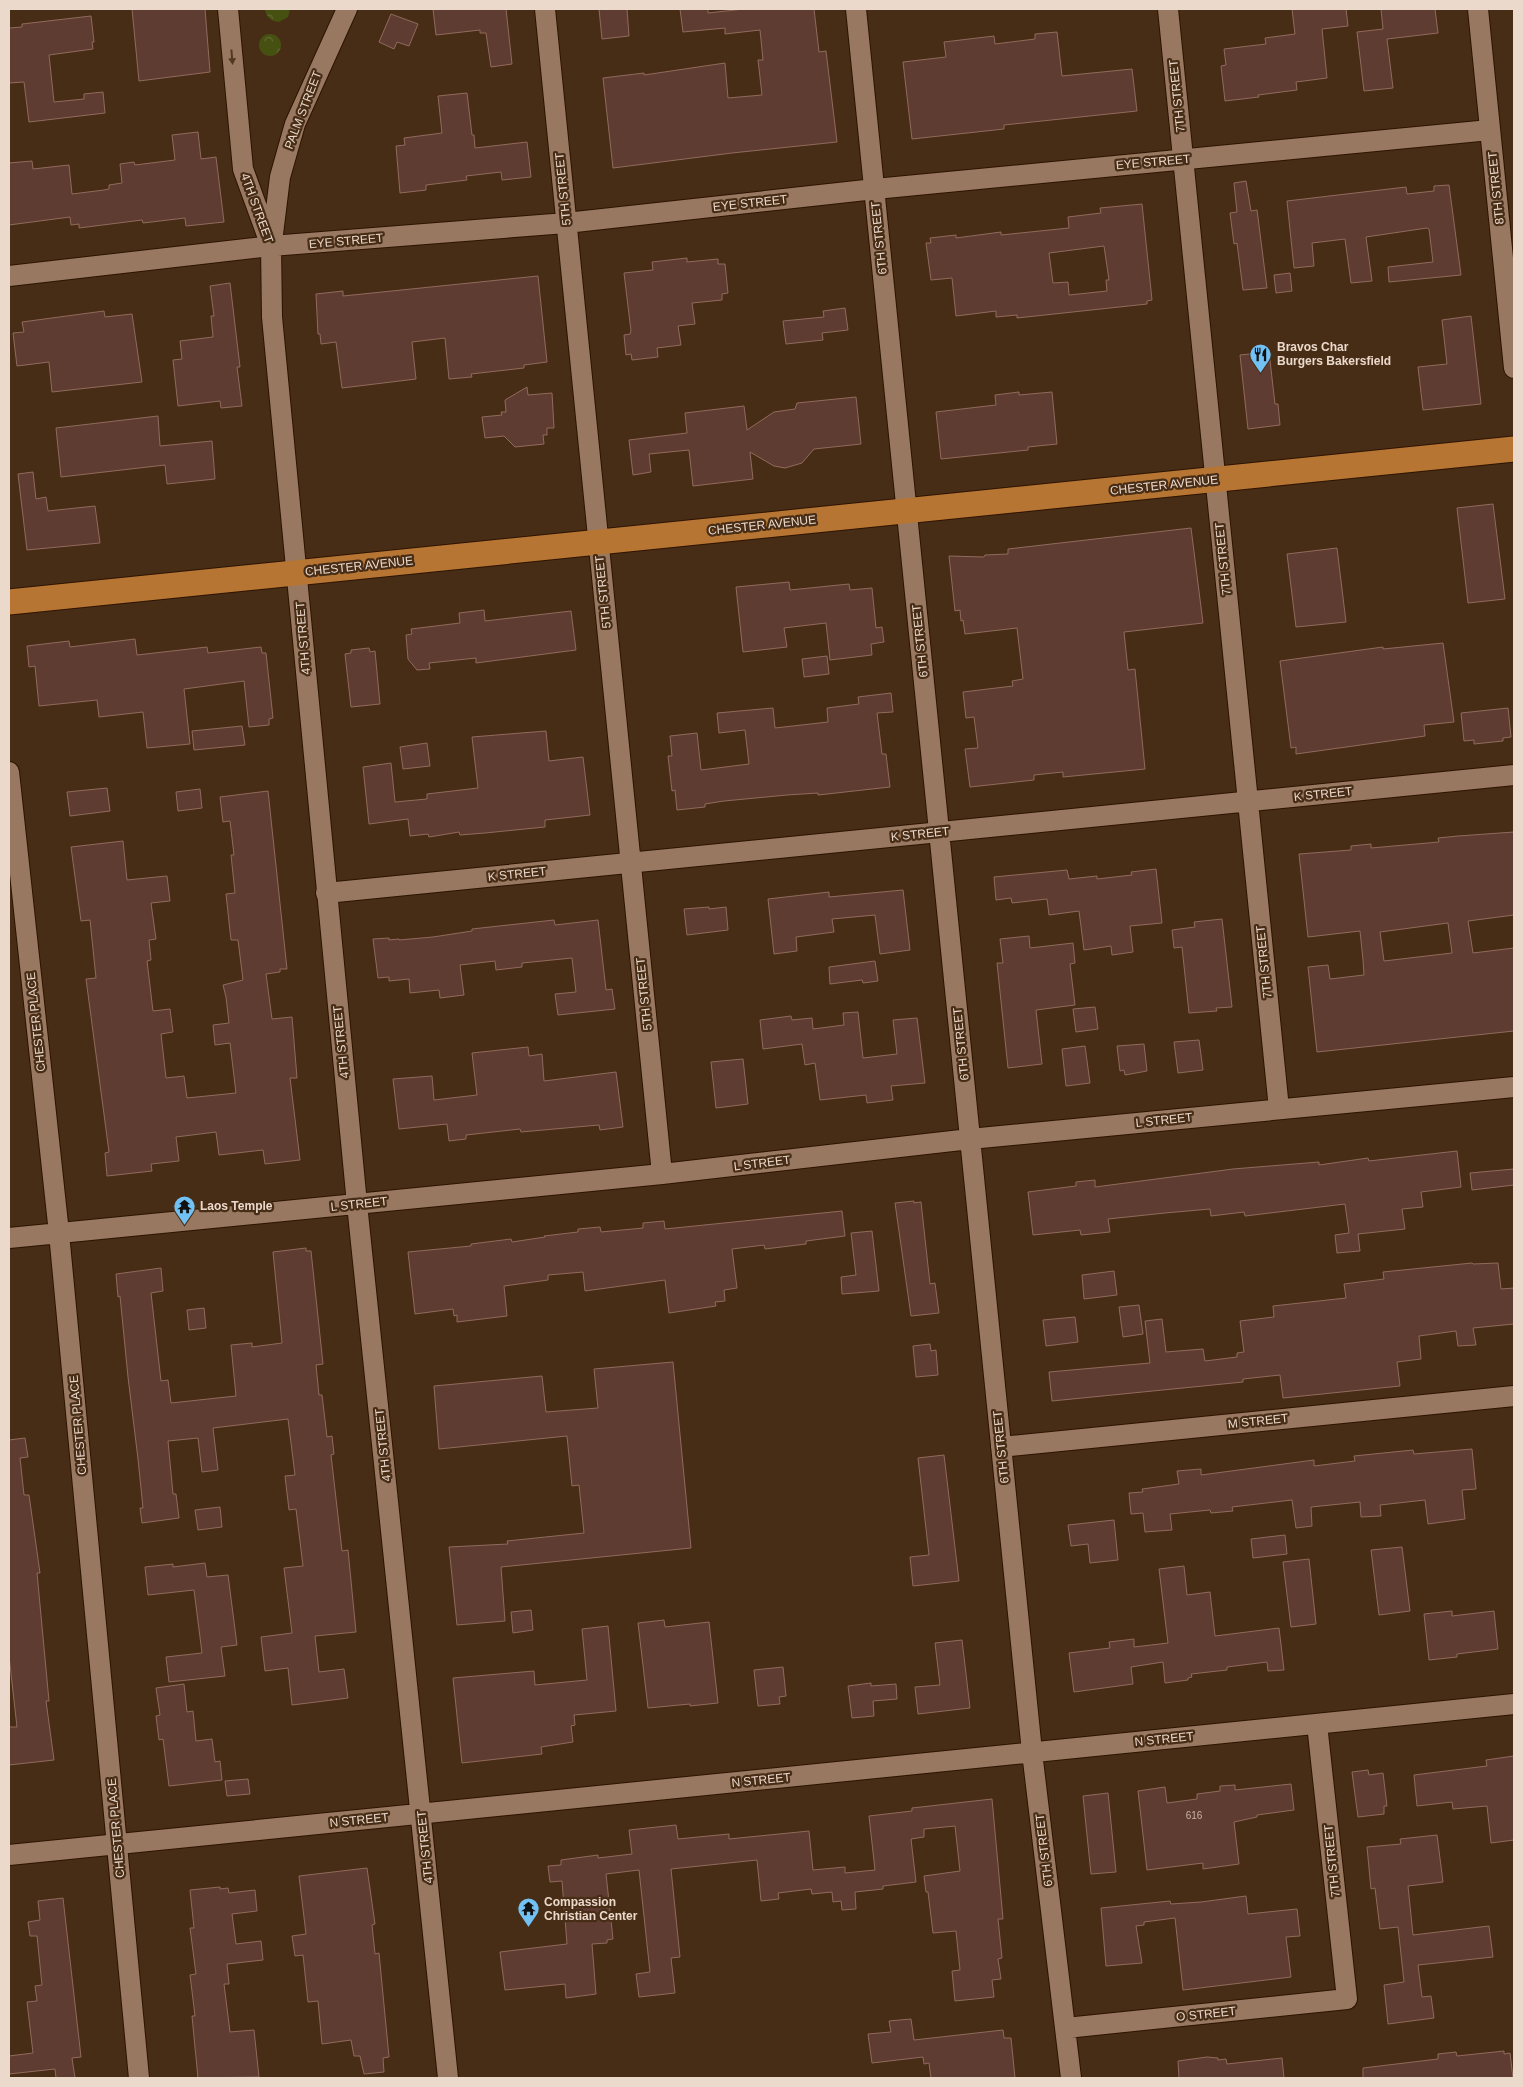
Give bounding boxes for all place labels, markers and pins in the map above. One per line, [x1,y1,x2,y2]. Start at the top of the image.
place label: Bravos Char Burgers Bakersfield [1277,340,1391,368]
restaurant icon: Bravos Char Burgers Bakersfield [1249,342,1273,373]
temple icon: Laos Temple [172,1194,196,1225]
place label: Laos Temple [200,1199,273,1213]
place label: Compassion Christian Center [544,1895,638,1923]
temple icon: Compassion Christian Center [516,1897,540,1928]

